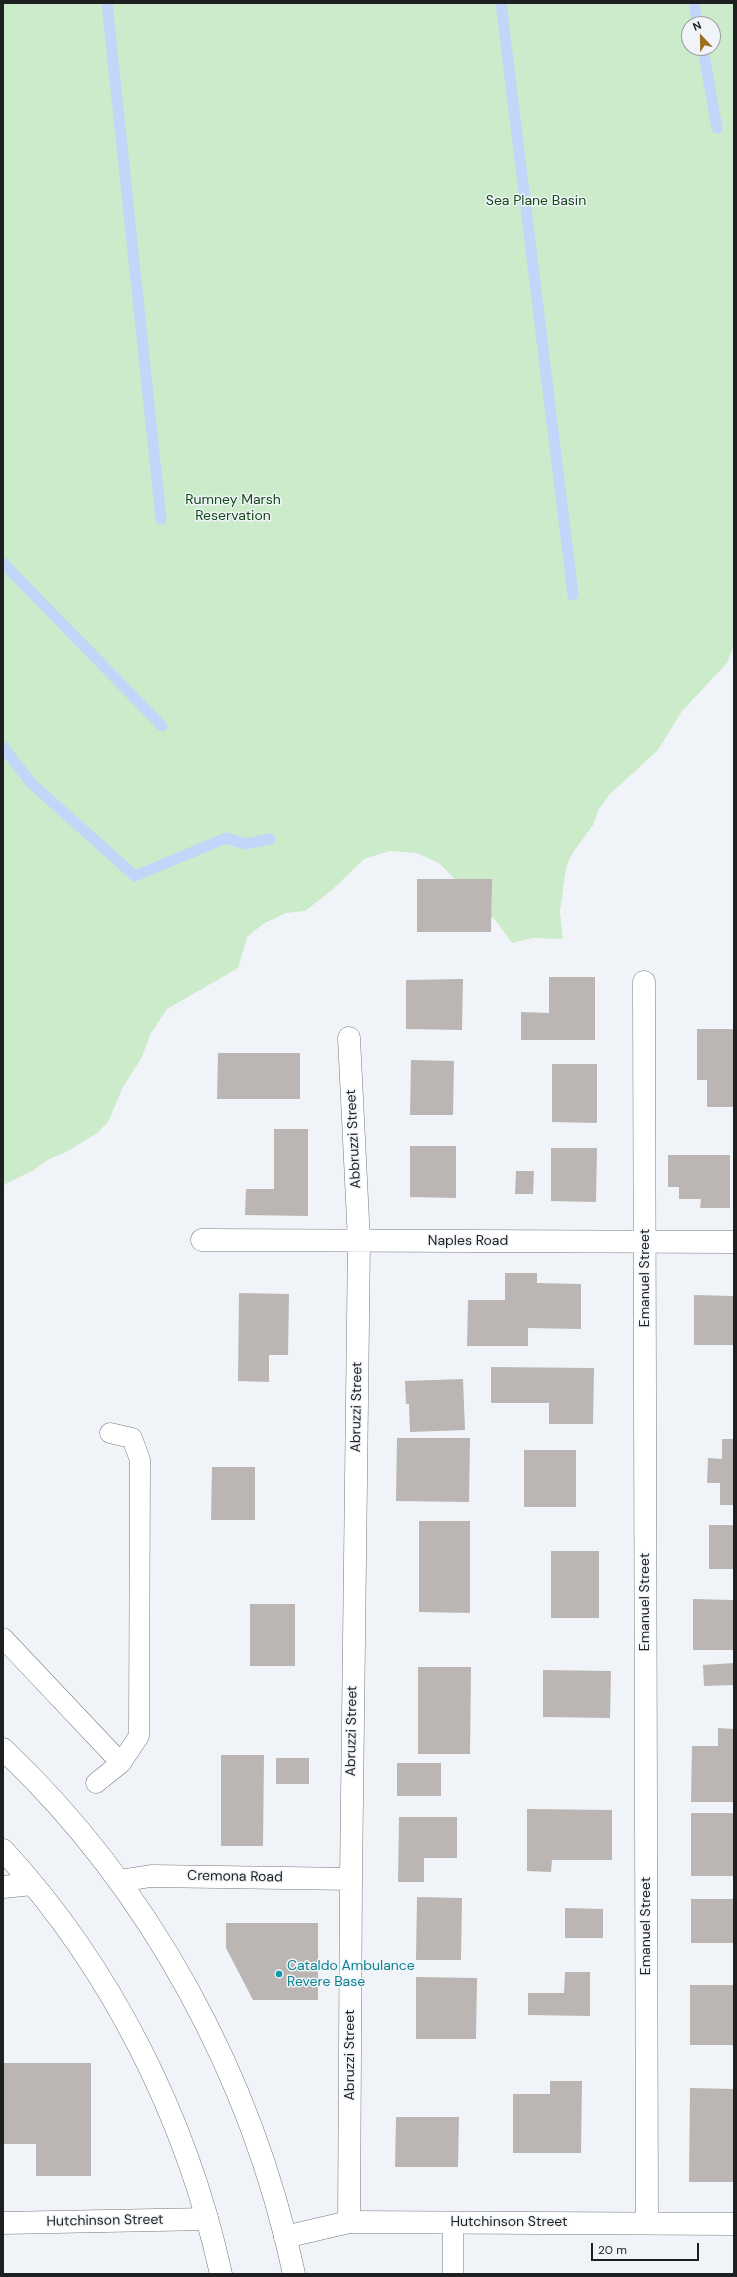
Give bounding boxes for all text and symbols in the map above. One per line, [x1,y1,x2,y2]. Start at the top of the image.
north arrow [681,16,721,56]
text: N [691,18,703,34]
park label: Sea Plane Basin [486,193,586,209]
park label: Rumney Marsh Reservation [185,492,281,524]
street label: Abbruzzi Street [343,1089,365,1189]
street label: Emanuel Street [637,1229,653,1327]
street label: Naples Road [428,1233,508,1249]
street label: Abruzzi Street [348,1361,366,1453]
street label: Emanuel Street [637,1553,653,1651]
street label: Abruzzi Street [343,1685,361,1777]
street label: Cremona Road [187,1868,283,1886]
street label: Emanuel Street [638,1877,654,1975]
place label: Cataldo Ambulance Revere Base [287,1958,415,1990]
marker: Cataldo Ambulance Revere Base [274,1969,284,1979]
street label: Abruzzi Street [342,2010,358,2100]
street label: Hutchinson Street [46,2212,164,2230]
street label: Hutchinson Street [450,2214,568,2230]
scale bar [593,2235,701,2261]
text: 20 m [598,2242,627,2258]

